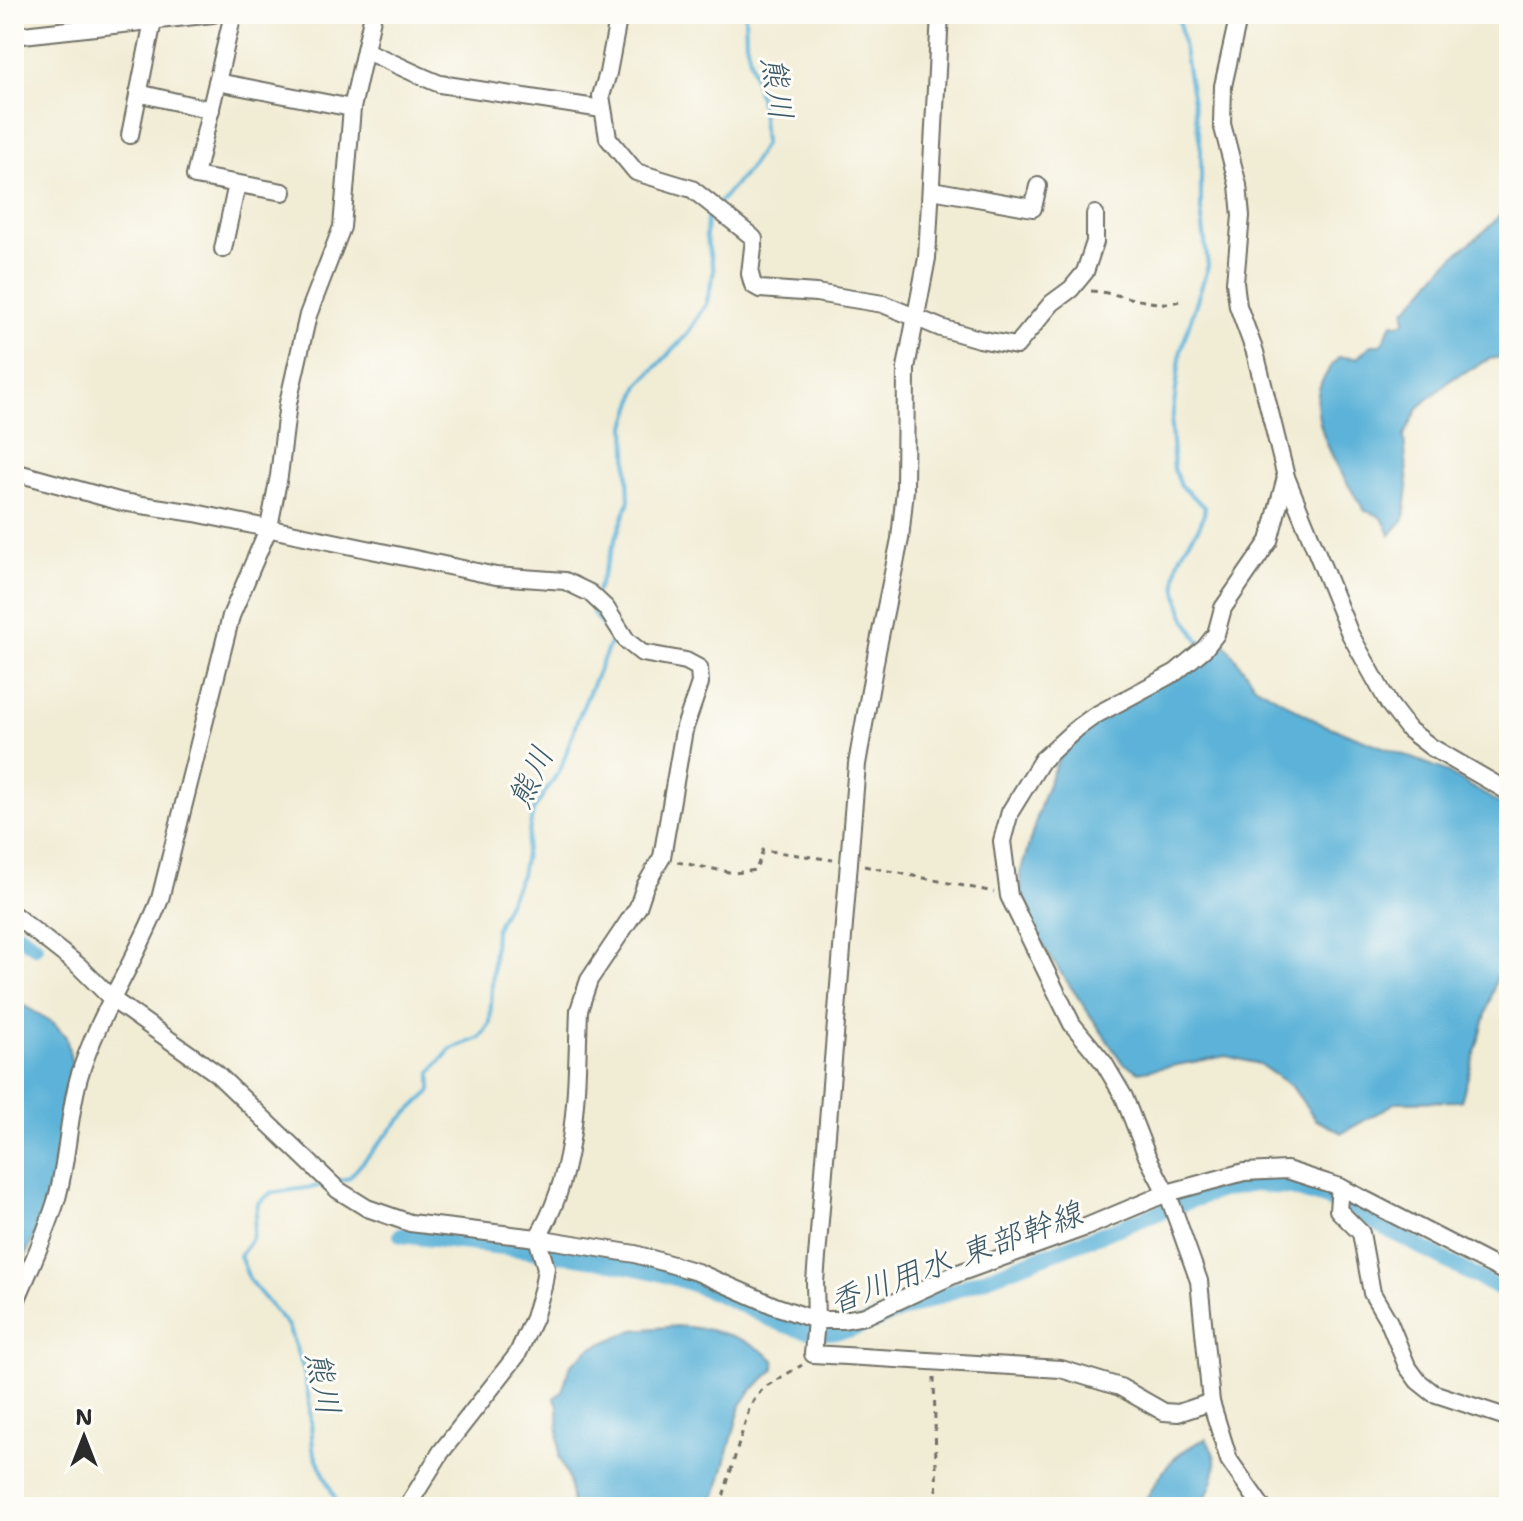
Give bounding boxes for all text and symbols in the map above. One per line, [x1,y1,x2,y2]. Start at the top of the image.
water label: 熊川 [752,53,804,123]
water label: 熊川 [497,739,563,815]
water label: 香川用水 東部幹線 [822,1190,1090,1323]
water label: 熊川 [297,1347,351,1419]
north arrow [44,1397,124,1477]
text: N [75,1403,93,1432]

